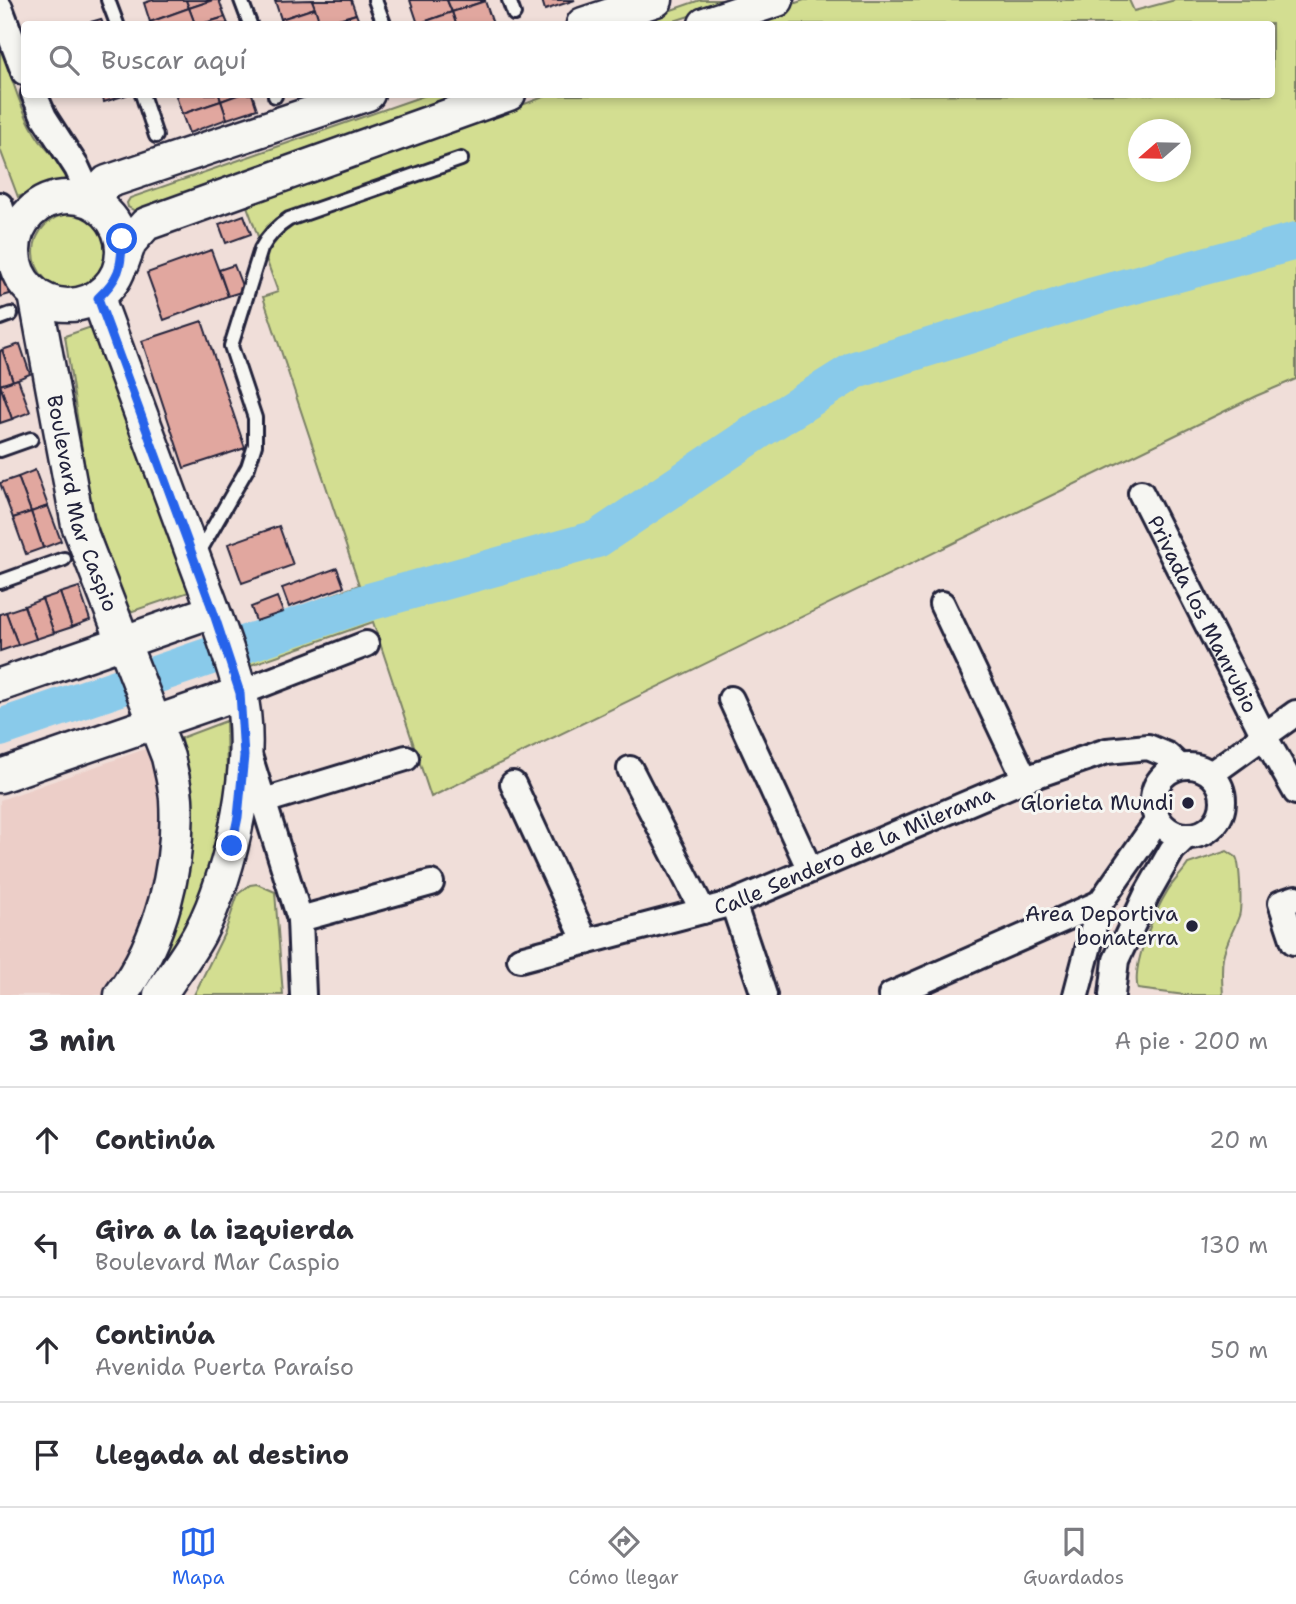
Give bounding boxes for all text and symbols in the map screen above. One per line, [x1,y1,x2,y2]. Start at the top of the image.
search box [21,21,1275,98]
icon: search [45,41,83,79]
text: Buscar aquí [101,42,247,77]
north arrow [1128,119,1191,182]
route start [106,223,137,254]
street label: Boulevard Mar Caspio [40,393,124,616]
street label: Privada los Manrubio [1141,511,1264,718]
street label: Calle Sendero de la Milerama [711,780,998,921]
place label: Glorieta Mundi [1020,789,1174,817]
marker: Glorieta Mundi [1180,795,1196,811]
route end [216,830,247,861]
place label: Area Deportiva bonaterra [1025,900,1178,952]
marker: Area Deportiva bonaterra [1184,918,1200,934]
text: 3 min [28,1020,115,1061]
text: A pie · 200 m [1114,1026,1268,1056]
icon: ahead [28,1121,66,1159]
text: Continúa [95,1122,215,1157]
text: 20 m [1209,1125,1268,1155]
text: Gira a la izquierda [95,1212,354,1247]
icon: left [28,1226,66,1264]
text: 130 m [1200,1230,1268,1260]
text: Boulevard Mar Caspio [95,1247,340,1277]
text: Continúa [95,1317,215,1352]
icon: ahead [28,1331,66,1369]
text: 50 m [1210,1335,1268,1365]
text: Avenida Puerta Paraíso [95,1352,354,1382]
icon: arrive [28,1436,66,1474]
text: Llegada al destino [95,1437,349,1472]
tab: Mapa [172,1523,224,1590]
tab: Cómo llegar [568,1523,679,1590]
tab: Guardados [1023,1523,1124,1590]

